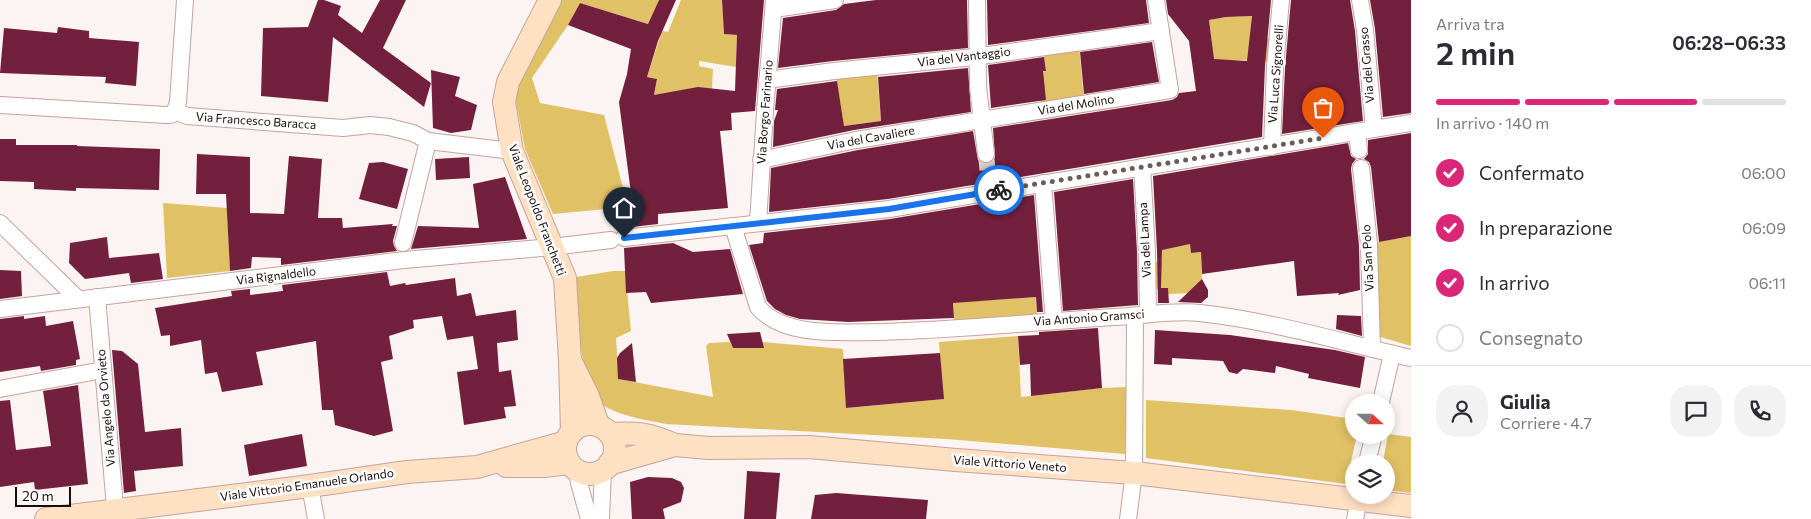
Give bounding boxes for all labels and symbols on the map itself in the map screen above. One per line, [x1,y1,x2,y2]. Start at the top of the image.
street label: Via Luca Signorelli [1265,24,1285,124]
street label: Via del Grasso [1356,26,1376,104]
street label: Via del Vantaggio [917,43,1011,69]
street label: Via Borgo Farinario [753,59,775,165]
pin [1302,87,1344,138]
street label: Via del Molino [1037,91,1115,117]
street label: Via Francesco Baracca [195,109,317,131]
street label: Via del Cavaliere [826,122,916,152]
street label: Viale Leopoldo Franchetti [506,142,570,277]
courier [974,165,1024,215]
pin [603,187,645,238]
street label: Via del Lampa [1135,202,1153,278]
street label: Via San Polo [1358,224,1376,292]
street label: Via Rignaldello [235,263,317,287]
street label: Via Antonio Gramsci [1033,306,1145,328]
street label: Via Angelo da Orvieto [93,349,117,467]
north arrow [1345,394,1395,444]
street label: Viale Vittorio Veneto [953,452,1067,474]
street label: Viale Vittorio Emanuele Orlando [219,465,395,503]
scale bar [15,484,71,507]

